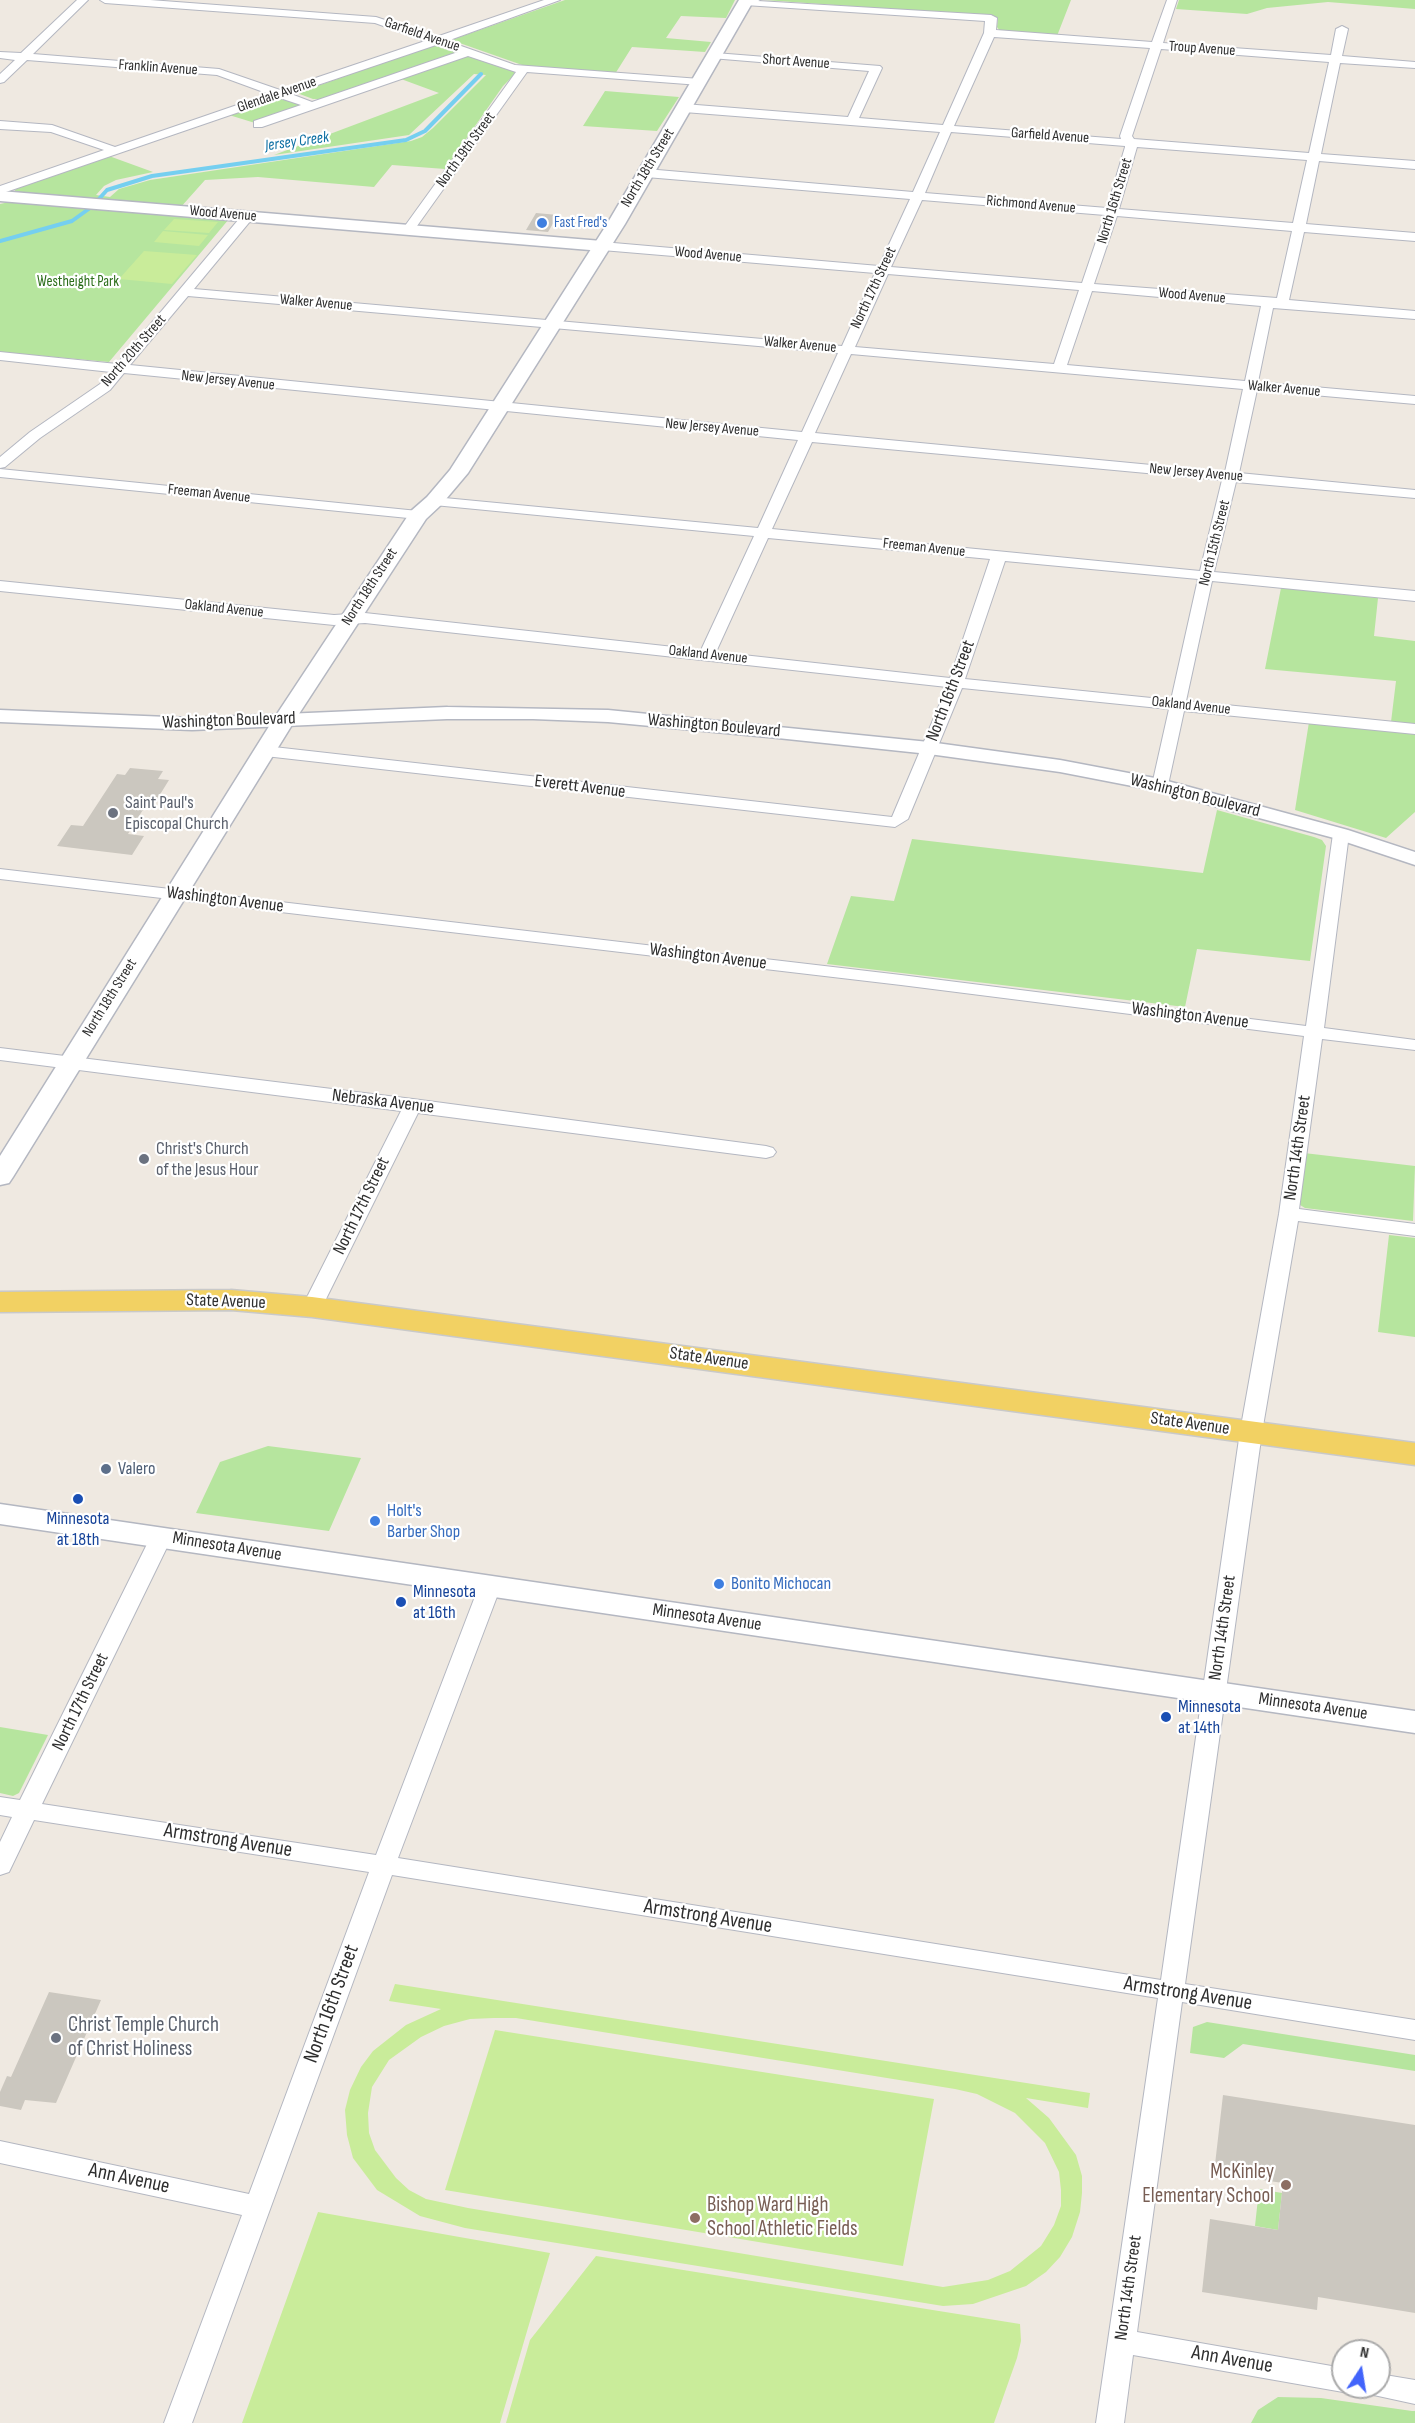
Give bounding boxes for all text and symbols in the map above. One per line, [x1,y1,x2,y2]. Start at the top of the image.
street label: Garfield Avenue [382,14,462,56]
street label: Troup Avenue [1168,38,1236,60]
street label: Short Avenue [762,51,830,73]
street label: Franklin Avenue [118,56,198,80]
street label: Glendale Avenue [235,73,319,117]
street label: North 19th Street [433,109,499,191]
street label: Garfield Avenue [1010,124,1090,148]
street label: North 18th Street [617,125,679,211]
water label: Jersey Creek [264,128,330,156]
street label: North 16th Street [1093,156,1137,246]
street label: Richmond Avenue [986,192,1076,218]
street label: Wood Avenue [189,202,257,226]
place label: Fast Fred's [554,214,607,232]
marker: Fast Fred's [535,216,549,230]
street label: Wood Avenue [674,243,742,267]
street label: North 17th Street [847,244,901,332]
park label: Westheight Park [37,273,119,291]
street label: Wood Avenue [1158,284,1226,308]
street label: Walker Avenue [279,291,353,315]
street label: North 20th Street [98,311,170,391]
street label: Walker Avenue [763,333,837,357]
street label: New Jersey Avenue [180,367,276,395]
street label: Walker Avenue [1247,377,1321,401]
street label: New Jersey Avenue [665,415,759,441]
street label: New Jersey Avenue [1149,460,1243,486]
street label: Freeman Avenue [167,481,251,507]
street label: North 15th Street [1196,498,1234,588]
street label: Freeman Avenue [882,535,966,561]
street label: North 18th Street [338,545,402,629]
street label: Oakland Avenue [184,596,264,622]
street label: North 16th Street [922,638,980,744]
street label: Oakland Avenue [668,642,748,668]
street label: Oakland Avenue [1151,693,1231,719]
street label: Washington Boulevard [162,708,296,734]
street label: Washington Boulevard [647,709,781,743]
street label: Washington Boulevard [1128,769,1262,823]
street label: Everett Avenue [533,771,627,803]
place label: Saint Paul's Episcopal Church [125,792,229,834]
marker: Saint Paul's Episcopal Church [106,806,120,820]
street label: Washington Avenue [165,882,285,918]
street label: Washington Avenue [648,939,768,975]
street label: North 18th Street [79,956,141,1040]
street label: Washington Avenue [1130,998,1250,1034]
street label: Nebraska Avenue [331,1085,435,1119]
street label: North 14th Street [1280,1094,1316,1202]
place label: Christ's Church of the Jesus Hour [156,1138,258,1180]
marker: Christ's Church of the Jesus Hour [137,1152,151,1166]
street label: North 17th Street [329,1154,395,1258]
street label: State Avenue [186,1290,266,1314]
street label: State Avenue [668,1343,750,1375]
street label: State Avenue [1149,1408,1231,1440]
place label: Valero [118,1458,155,1480]
marker: Valero [99,1462,113,1476]
marker: Minnesota at 18th [71,1492,85,1506]
place label: Holt's Barber Shop [387,1500,460,1543]
place label: Minnesota at 18th [47,1508,109,1550]
marker: Holt's Barber Shop [368,1514,382,1528]
street label: Minnesota Avenue [171,1528,283,1566]
place label: Bonito Michocan [731,1573,831,1595]
street label: North 14th Street [1205,1574,1241,1682]
marker: Bonito Michocan [712,1577,726,1591]
place label: Minnesota at 16th [413,1581,476,1624]
marker: Minnesota at 16th [394,1595,408,1609]
street label: Minnesota Avenue [651,1600,763,1636]
street label: North 17th Street [48,1650,114,1754]
street label: Minnesota Avenue [1257,1689,1369,1725]
place label: Minnesota at 14th [1178,1696,1241,1738]
marker: Minnesota at 14th [1159,1710,1173,1724]
street label: Armstrong Avenue [162,1818,294,1864]
street label: Armstrong Avenue [642,1894,774,1940]
street label: North 16th Street [299,1941,365,2067]
street label: Armstrong Avenue [1122,1971,1254,2017]
place label: Christ Temple Church of Christ Holiness [68,2013,219,2063]
marker: Christ Temple Church of Christ Holiness [49,2031,63,2045]
street label: Ann Avenue [86,2158,172,2200]
place label: McKinley Elementary School [1142,2160,1274,2210]
marker: McKinley Elementary School [1279,2178,1293,2192]
place label: Bishop Ward High School Athletic Fields [707,2193,858,2243]
marker: Bishop Ward High School Athletic Fields [688,2211,702,2225]
street label: North 14th Street [1111,2234,1147,2342]
north arrow [1331,2339,1391,2399]
street label: Ann Avenue [1189,2340,1275,2380]
text: N [1358,2343,1371,2363]

